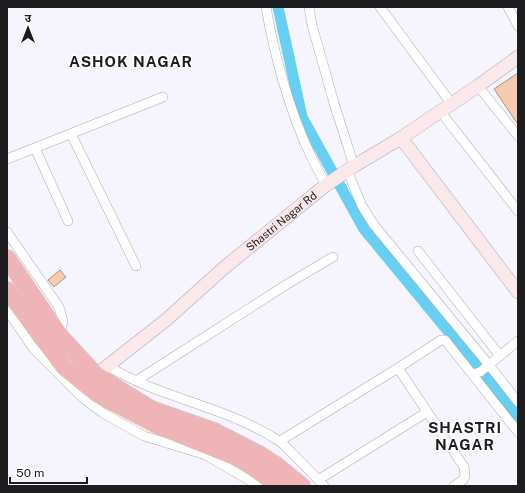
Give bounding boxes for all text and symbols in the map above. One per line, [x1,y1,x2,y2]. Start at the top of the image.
north arrow [8,8,48,48]
text: उ [25,12,32,24]
district label: ASHOK NAGAR [69,53,193,70]
street label: Shastri Nagar Rd [244,189,319,253]
district label: SHASTRI NAGAR [428,419,502,453]
scale bar [10,459,87,485]
text: 50 m [16,466,44,480]

